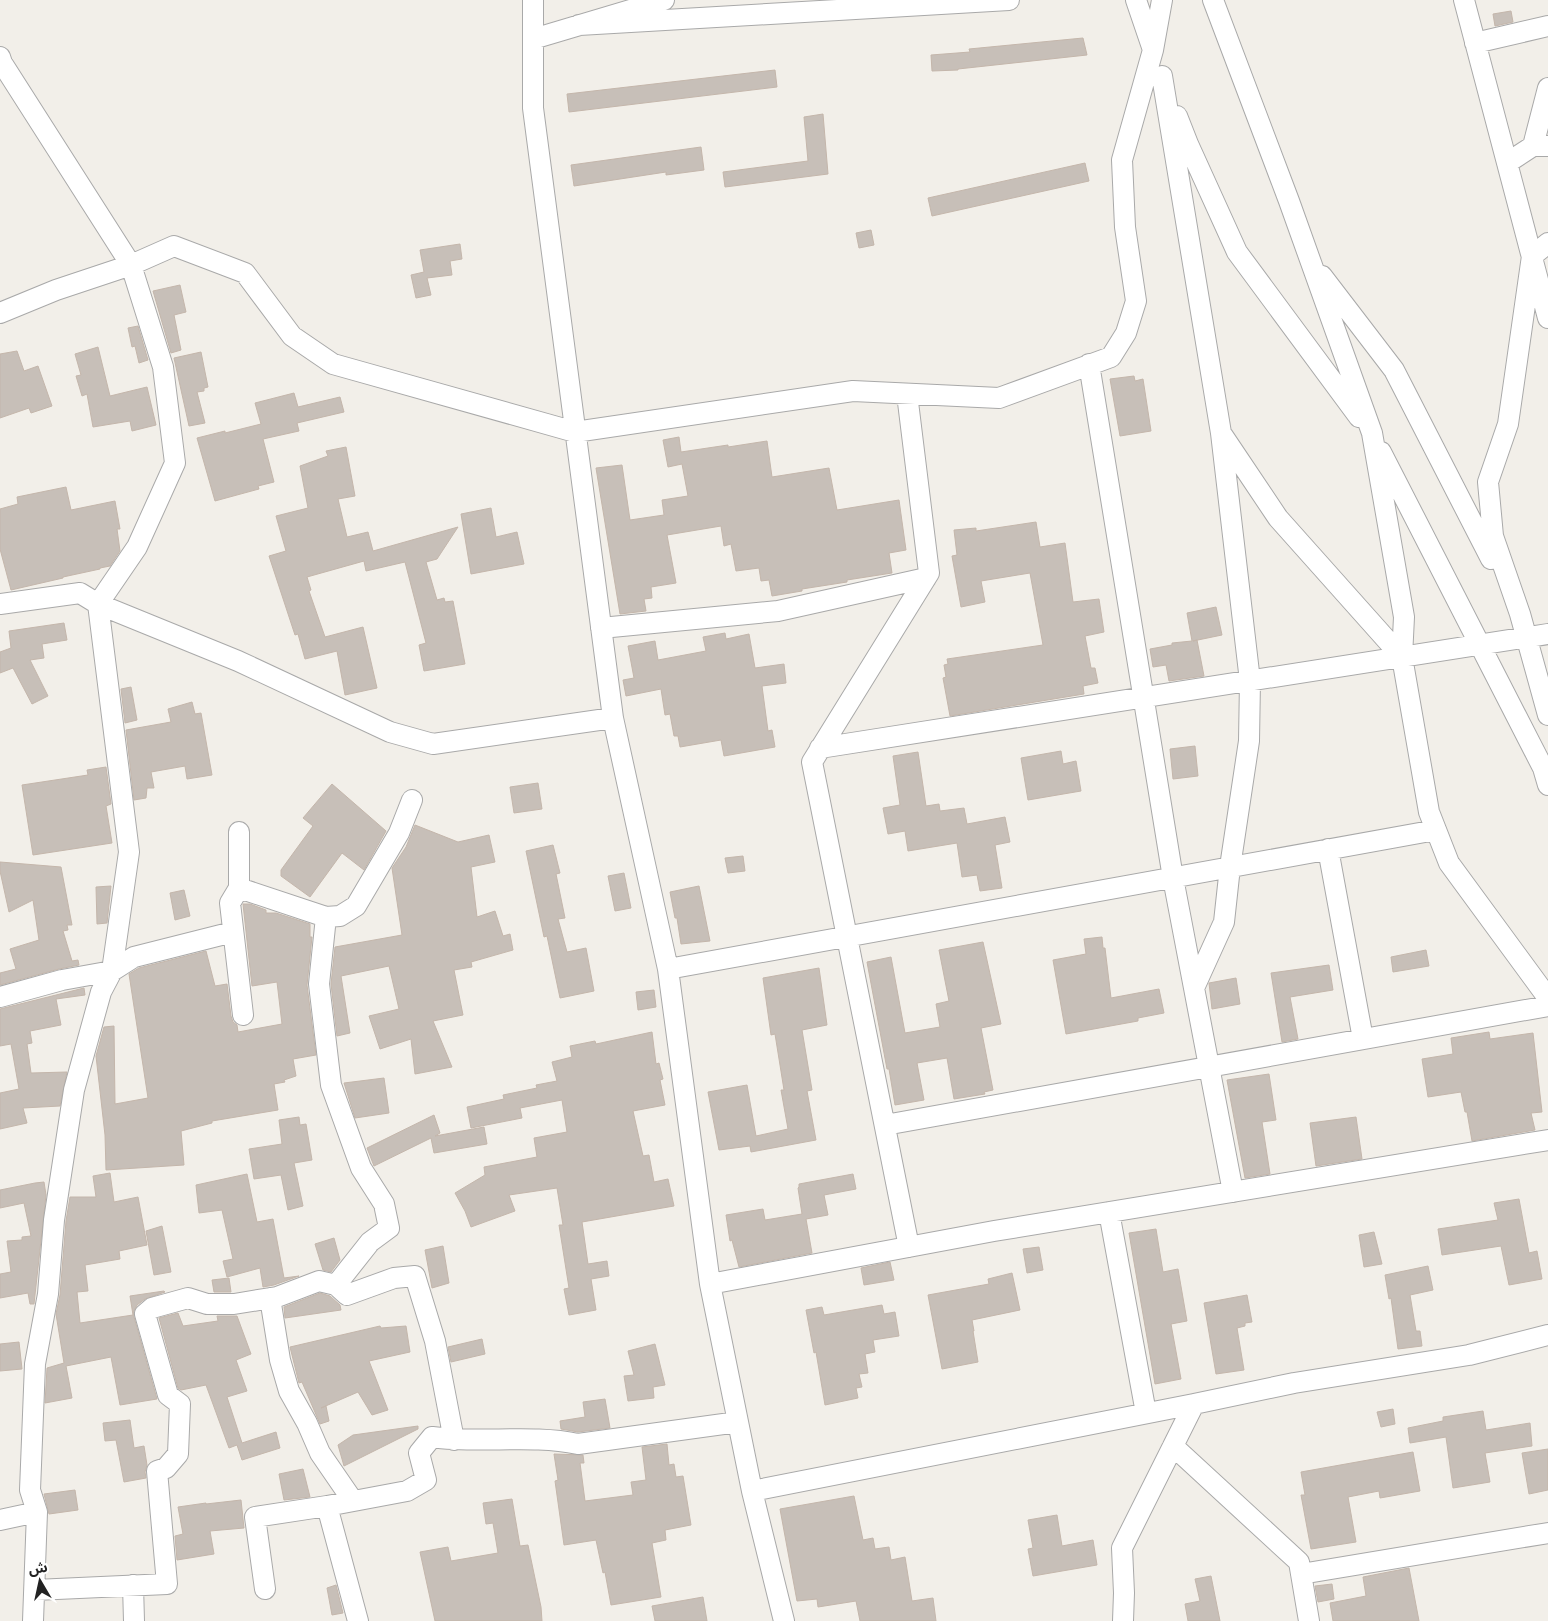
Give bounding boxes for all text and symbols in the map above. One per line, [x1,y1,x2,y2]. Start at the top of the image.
north arrow [15,1556,65,1606]
text: ش [27,1558,49,1578]

